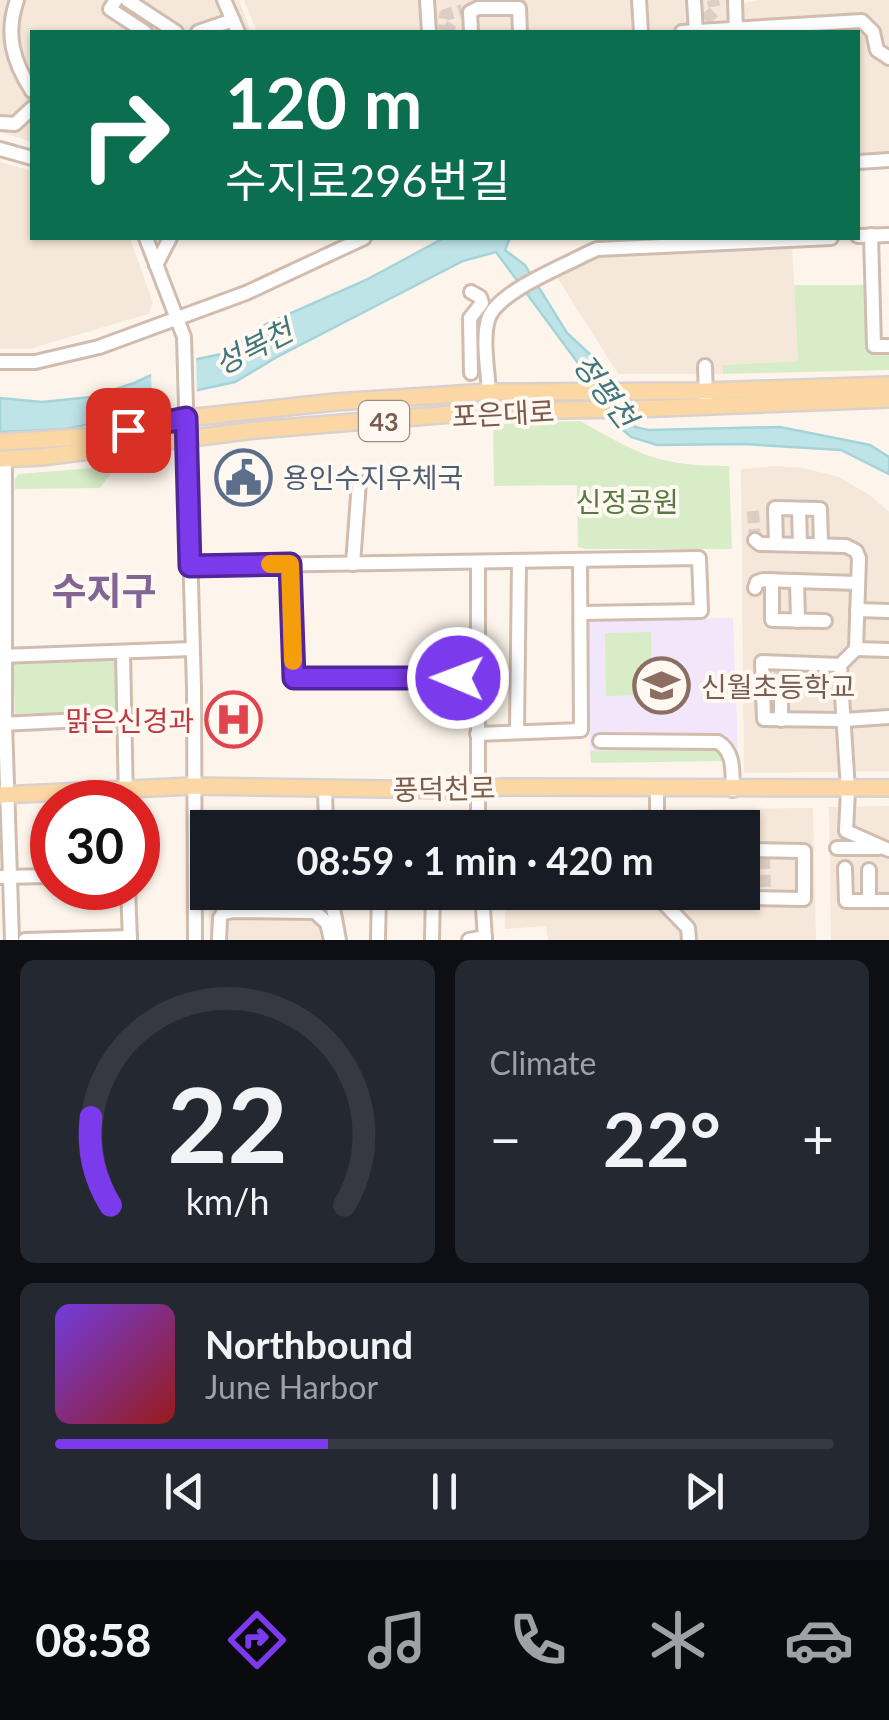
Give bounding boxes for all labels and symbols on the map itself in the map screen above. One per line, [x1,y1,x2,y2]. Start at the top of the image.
water label: 성복천 [208,310,301,381]
water label: 정평천 [567,346,647,437]
pin [86,388,171,473]
street label: 포은대로 [451,393,555,433]
road number: 43 [359,401,409,441]
public building icon: 용인수지우체국 [214,447,274,507]
place label: 용인수지우체국 [283,460,463,494]
park label: 신정공원 [575,484,679,518]
district label: 수지구 [52,567,156,613]
position arrow [406,626,510,730]
school or university icon: 신월초등학교 [632,656,692,716]
place label: 신월초등학교 [701,669,856,703]
hospital icon: 맑은신경과 [203,690,263,750]
place label: 맑은신경과 [65,703,194,737]
street label: 풍덕천로 [392,770,496,806]
speed limit sign: 30 [30,780,160,910]

